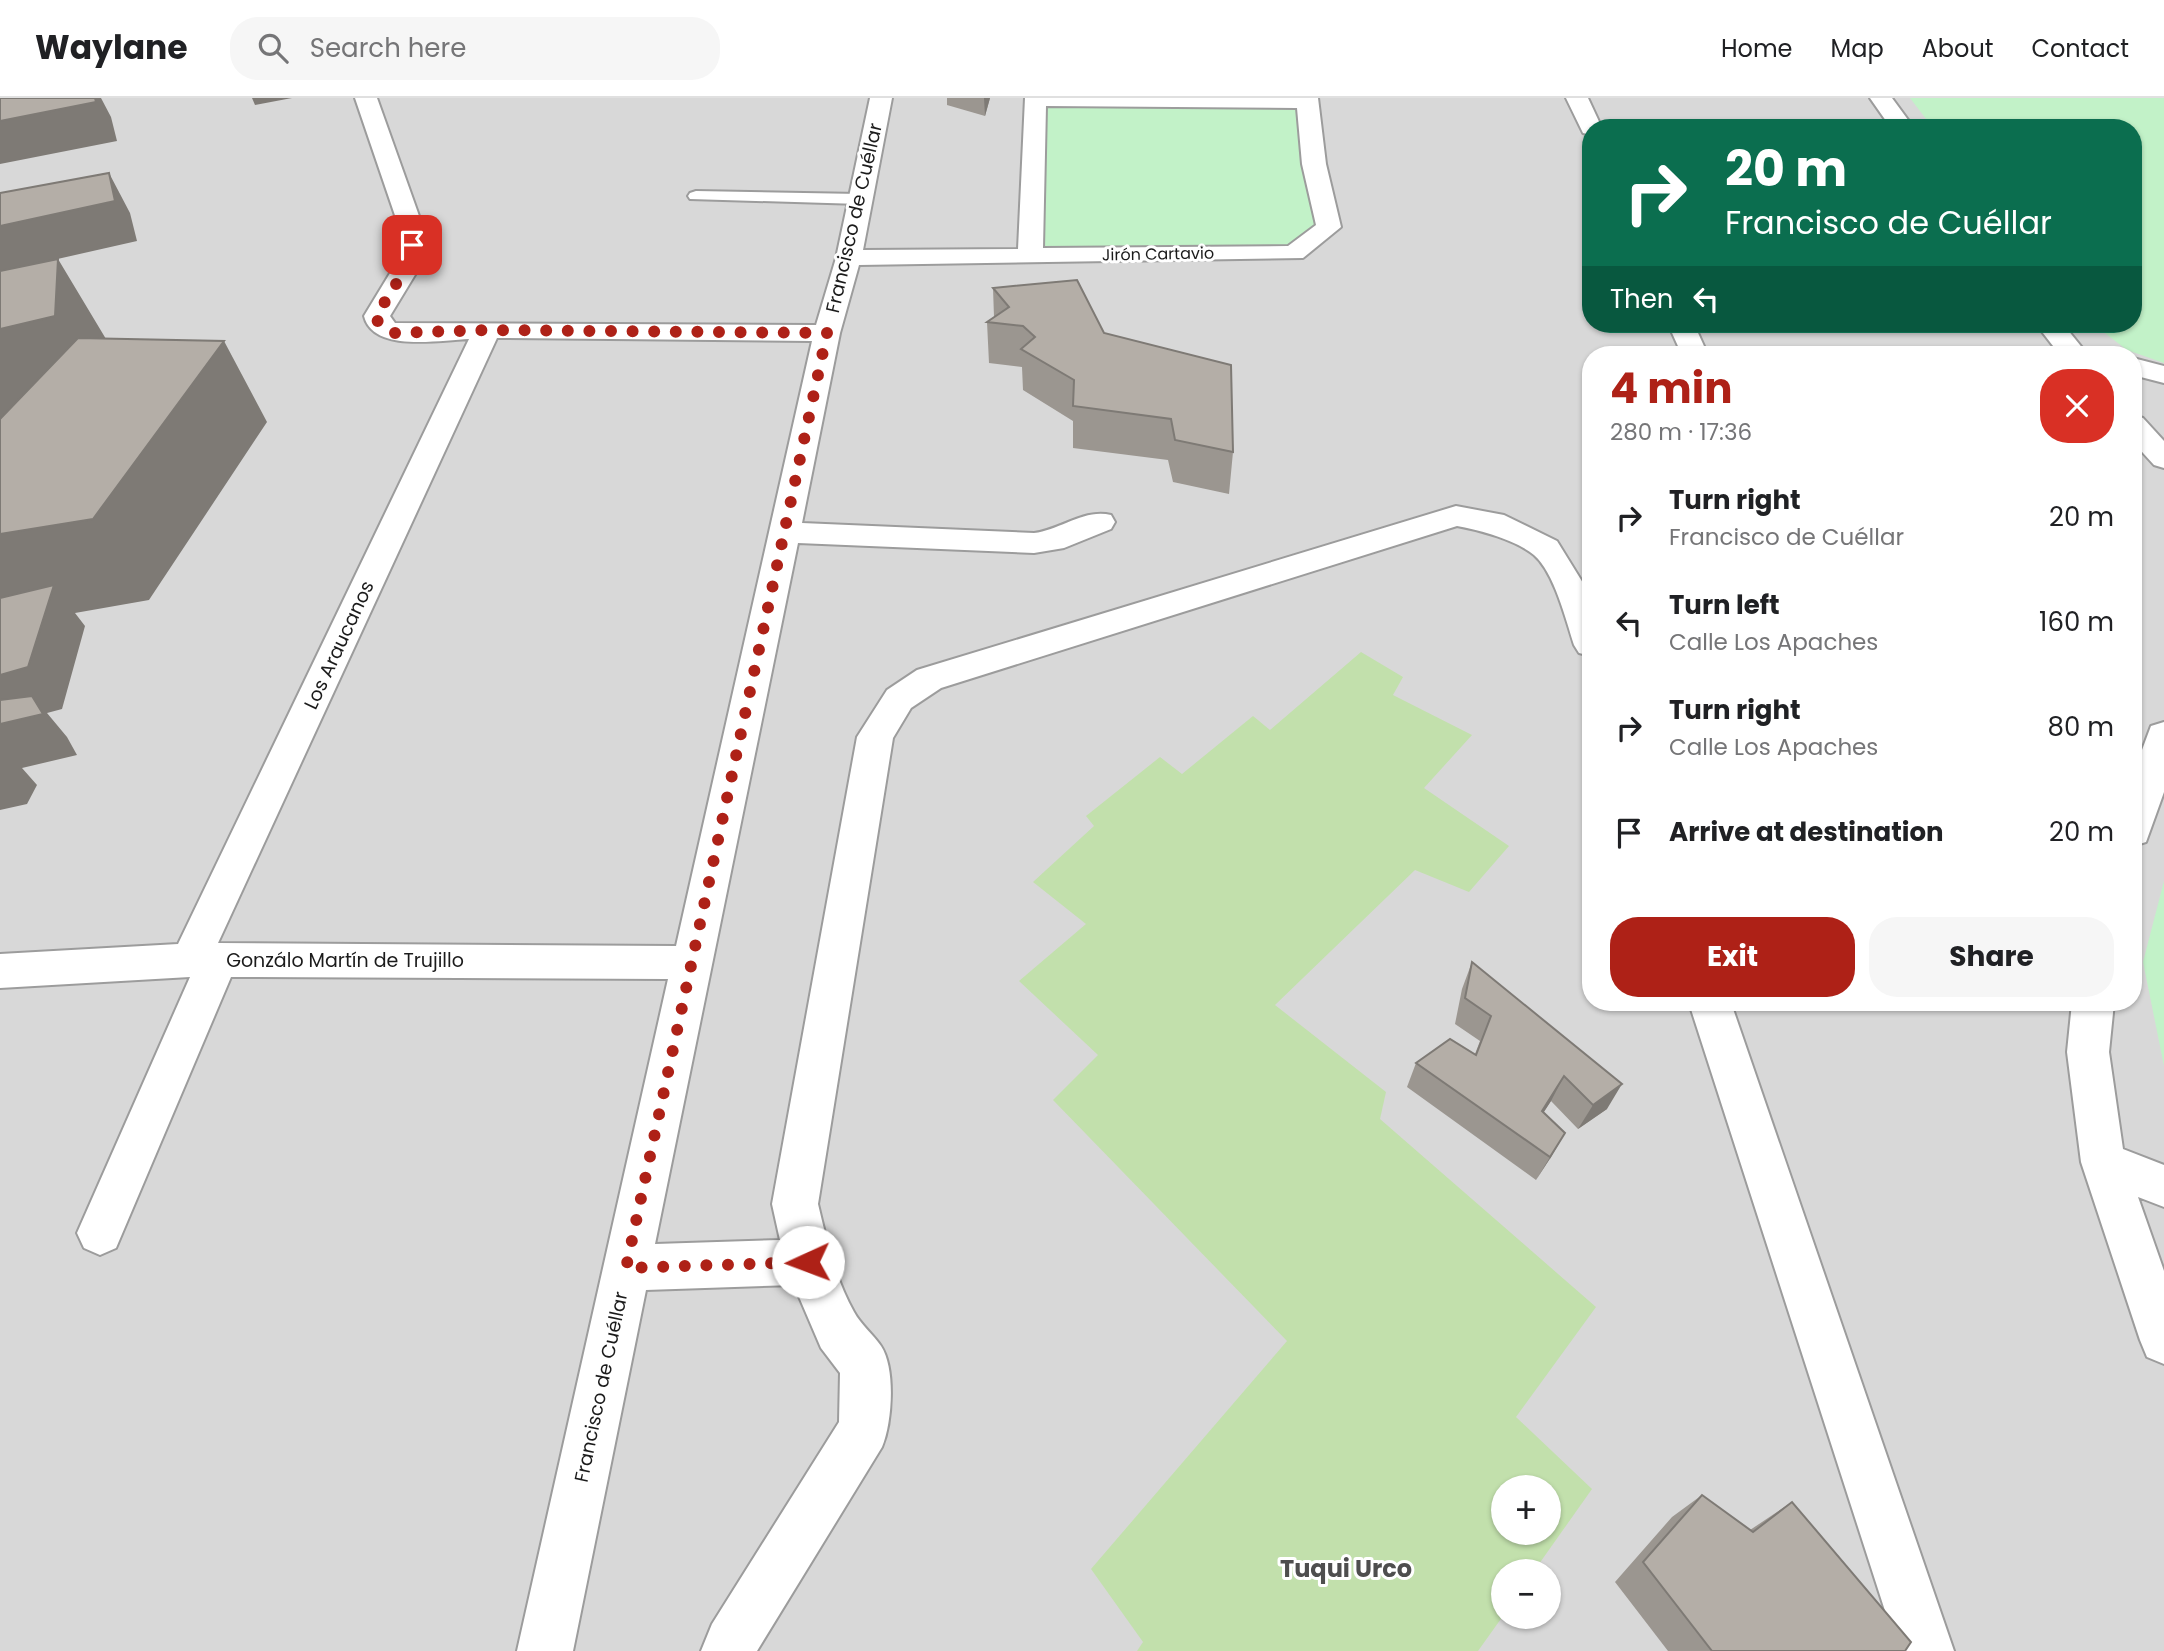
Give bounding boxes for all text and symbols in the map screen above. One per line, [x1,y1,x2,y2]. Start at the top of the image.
search box [230,17,720,80]
text: Waylane [35,24,188,71]
icon: search [254,29,292,67]
text: Search here [310,30,466,66]
text: Home [1721,32,1793,65]
text: Map [1831,32,1884,65]
text: About [1922,32,1993,65]
text: Contact [2031,32,2129,65]
street label: Francisco de Cuéllar [819,120,889,316]
text: 20 m [1725,135,1847,203]
icon: right [1610,147,1701,238]
text: Francisco de Cuéllar [1725,200,2052,245]
pin [382,215,442,275]
icon: arrive [393,226,431,264]
street label: Jirón Cartavio [1102,242,1214,266]
icon: left [1687,280,1725,318]
text: Then [1610,281,1673,317]
text: 4 min [1610,359,1733,418]
button: close [2040,369,2114,443]
text: 280 m · 17:36 [1610,416,1752,448]
text: Turn right [1669,482,1801,518]
icon: right [1610,499,1648,537]
text: 20 m [2049,499,2114,535]
text: Francisco de Cuéllar [1669,521,1904,553]
street label: Los Araucanos [297,576,381,714]
text: Turn left [1669,587,1780,623]
icon: left [1610,604,1648,642]
text: 160 m [2039,604,2114,640]
text: Calle Los Apaches [1669,626,1878,658]
text: Turn right [1669,692,1801,728]
icon: right [1610,709,1648,747]
text: 80 m [2048,709,2114,745]
text: Calle Los Apaches [1669,731,1878,763]
icon: arrive [1610,814,1648,852]
text: Arrive at destination [1669,814,1944,850]
text: 20 m [2049,814,2114,850]
button: Exit [1610,917,1855,997]
button: Share [1869,917,2114,997]
street label: Gonzálo Martín de Trujillo [226,947,464,974]
position arrow [771,1225,845,1299]
street label: Francisco de Cuéllar [568,1289,634,1485]
map controls [1491,1475,1561,1629]
button: + [1491,1475,1561,1545]
district label: Tuqui Urco [1280,1552,1412,1585]
button: − [1491,1559,1561,1629]

